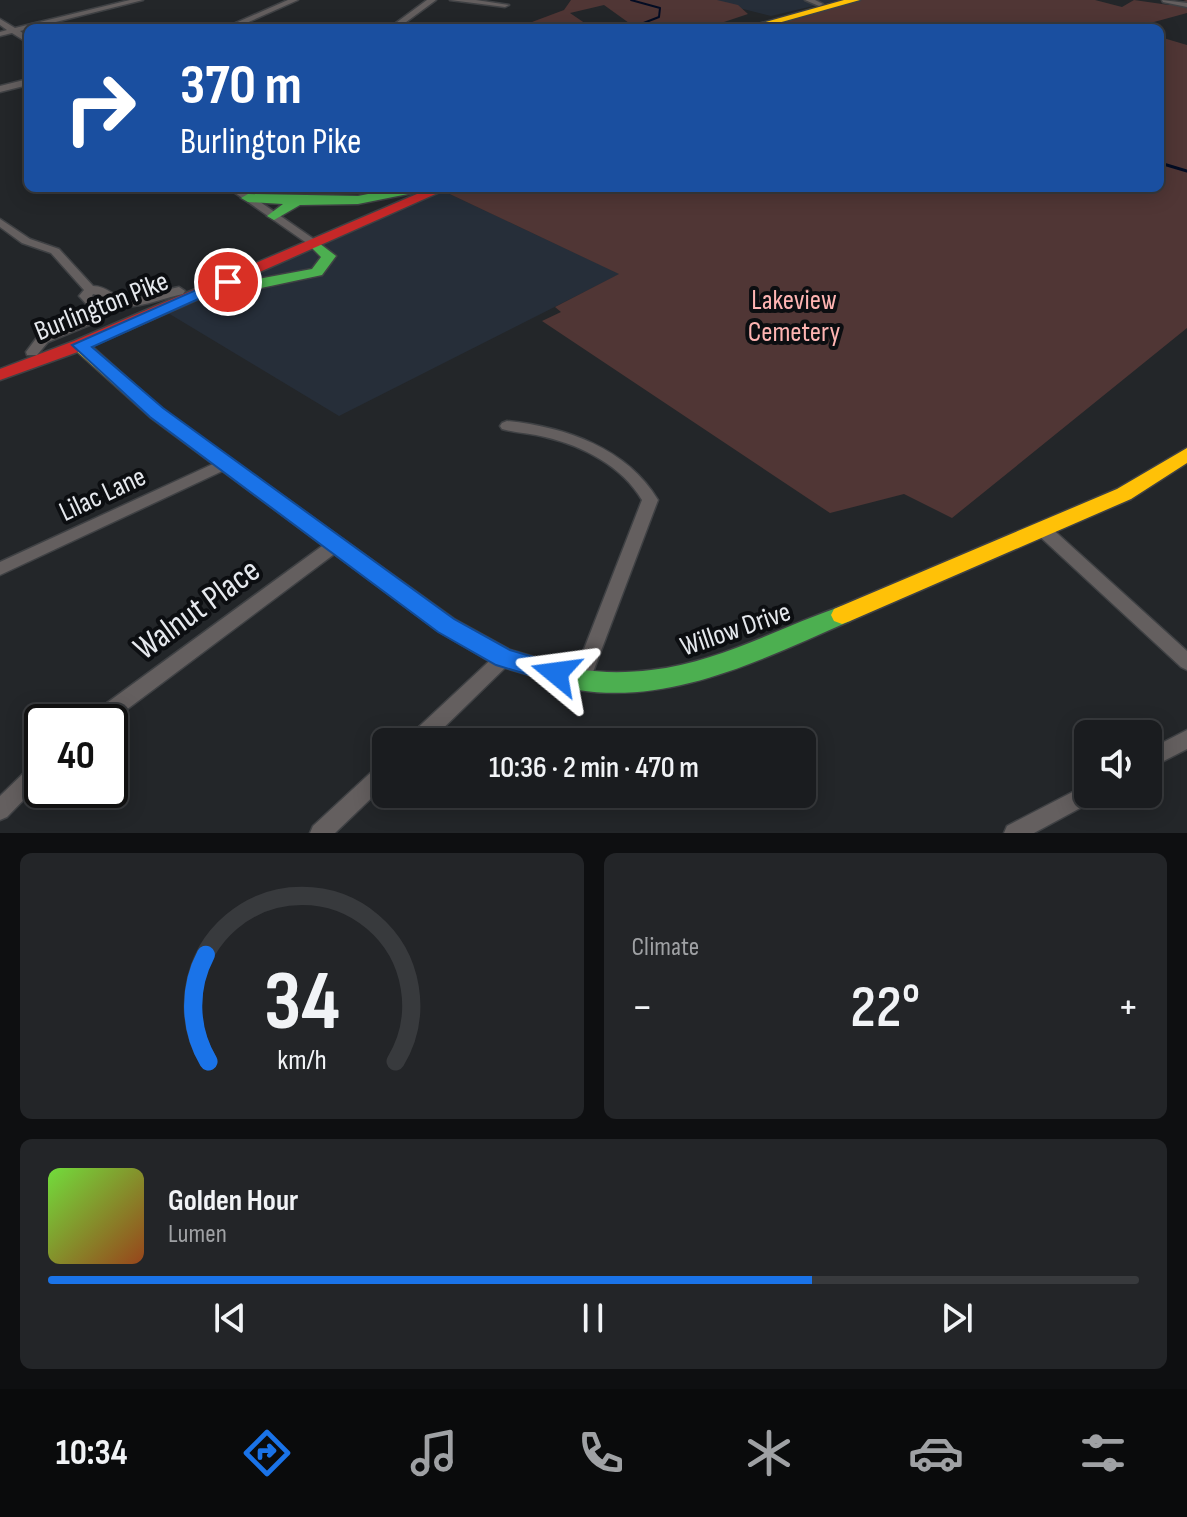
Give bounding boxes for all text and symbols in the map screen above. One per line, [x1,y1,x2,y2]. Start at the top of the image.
text: 370 m [180,53,302,120]
icon: right [48,56,152,160]
text: Burlington Pike [180,121,361,164]
pin [194,248,262,316]
icon: arrive [206,260,250,304]
street label: Burlington Pike [30,265,173,348]
park label: Lakeview Cemetery [748,284,840,349]
street label: Lilac Lane [54,460,151,529]
street label: Walnut Place [126,550,268,669]
street label: Willow Drive [676,595,795,664]
position arrow [514,631,598,715]
speed limit sign: 40 [24,704,128,808]
map controls [1074,720,1162,808]
button: sound [1074,720,1162,808]
text: 10:36 · 2 min · 470 m [489,750,699,786]
text: Climate [632,932,699,963]
text: 34 [264,953,340,1053]
text: 22° [850,972,920,1044]
text: − [632,981,653,1034]
text: + [1117,981,1139,1034]
text: km/h [277,1043,326,1078]
text: Golden Hour [168,1183,298,1219]
text: Lumen [168,1219,227,1250]
icon: previous [208,1296,252,1340]
icon: pause [571,1296,615,1340]
icon: next [935,1296,979,1340]
icon: directions [239,1425,295,1481]
icon: music [406,1425,462,1481]
icon: phone [573,1425,629,1481]
icon: climate [741,1425,797,1481]
icon: car [908,1425,964,1481]
icon: filters [1075,1425,1131,1481]
text: 10:34 [56,1432,127,1475]

